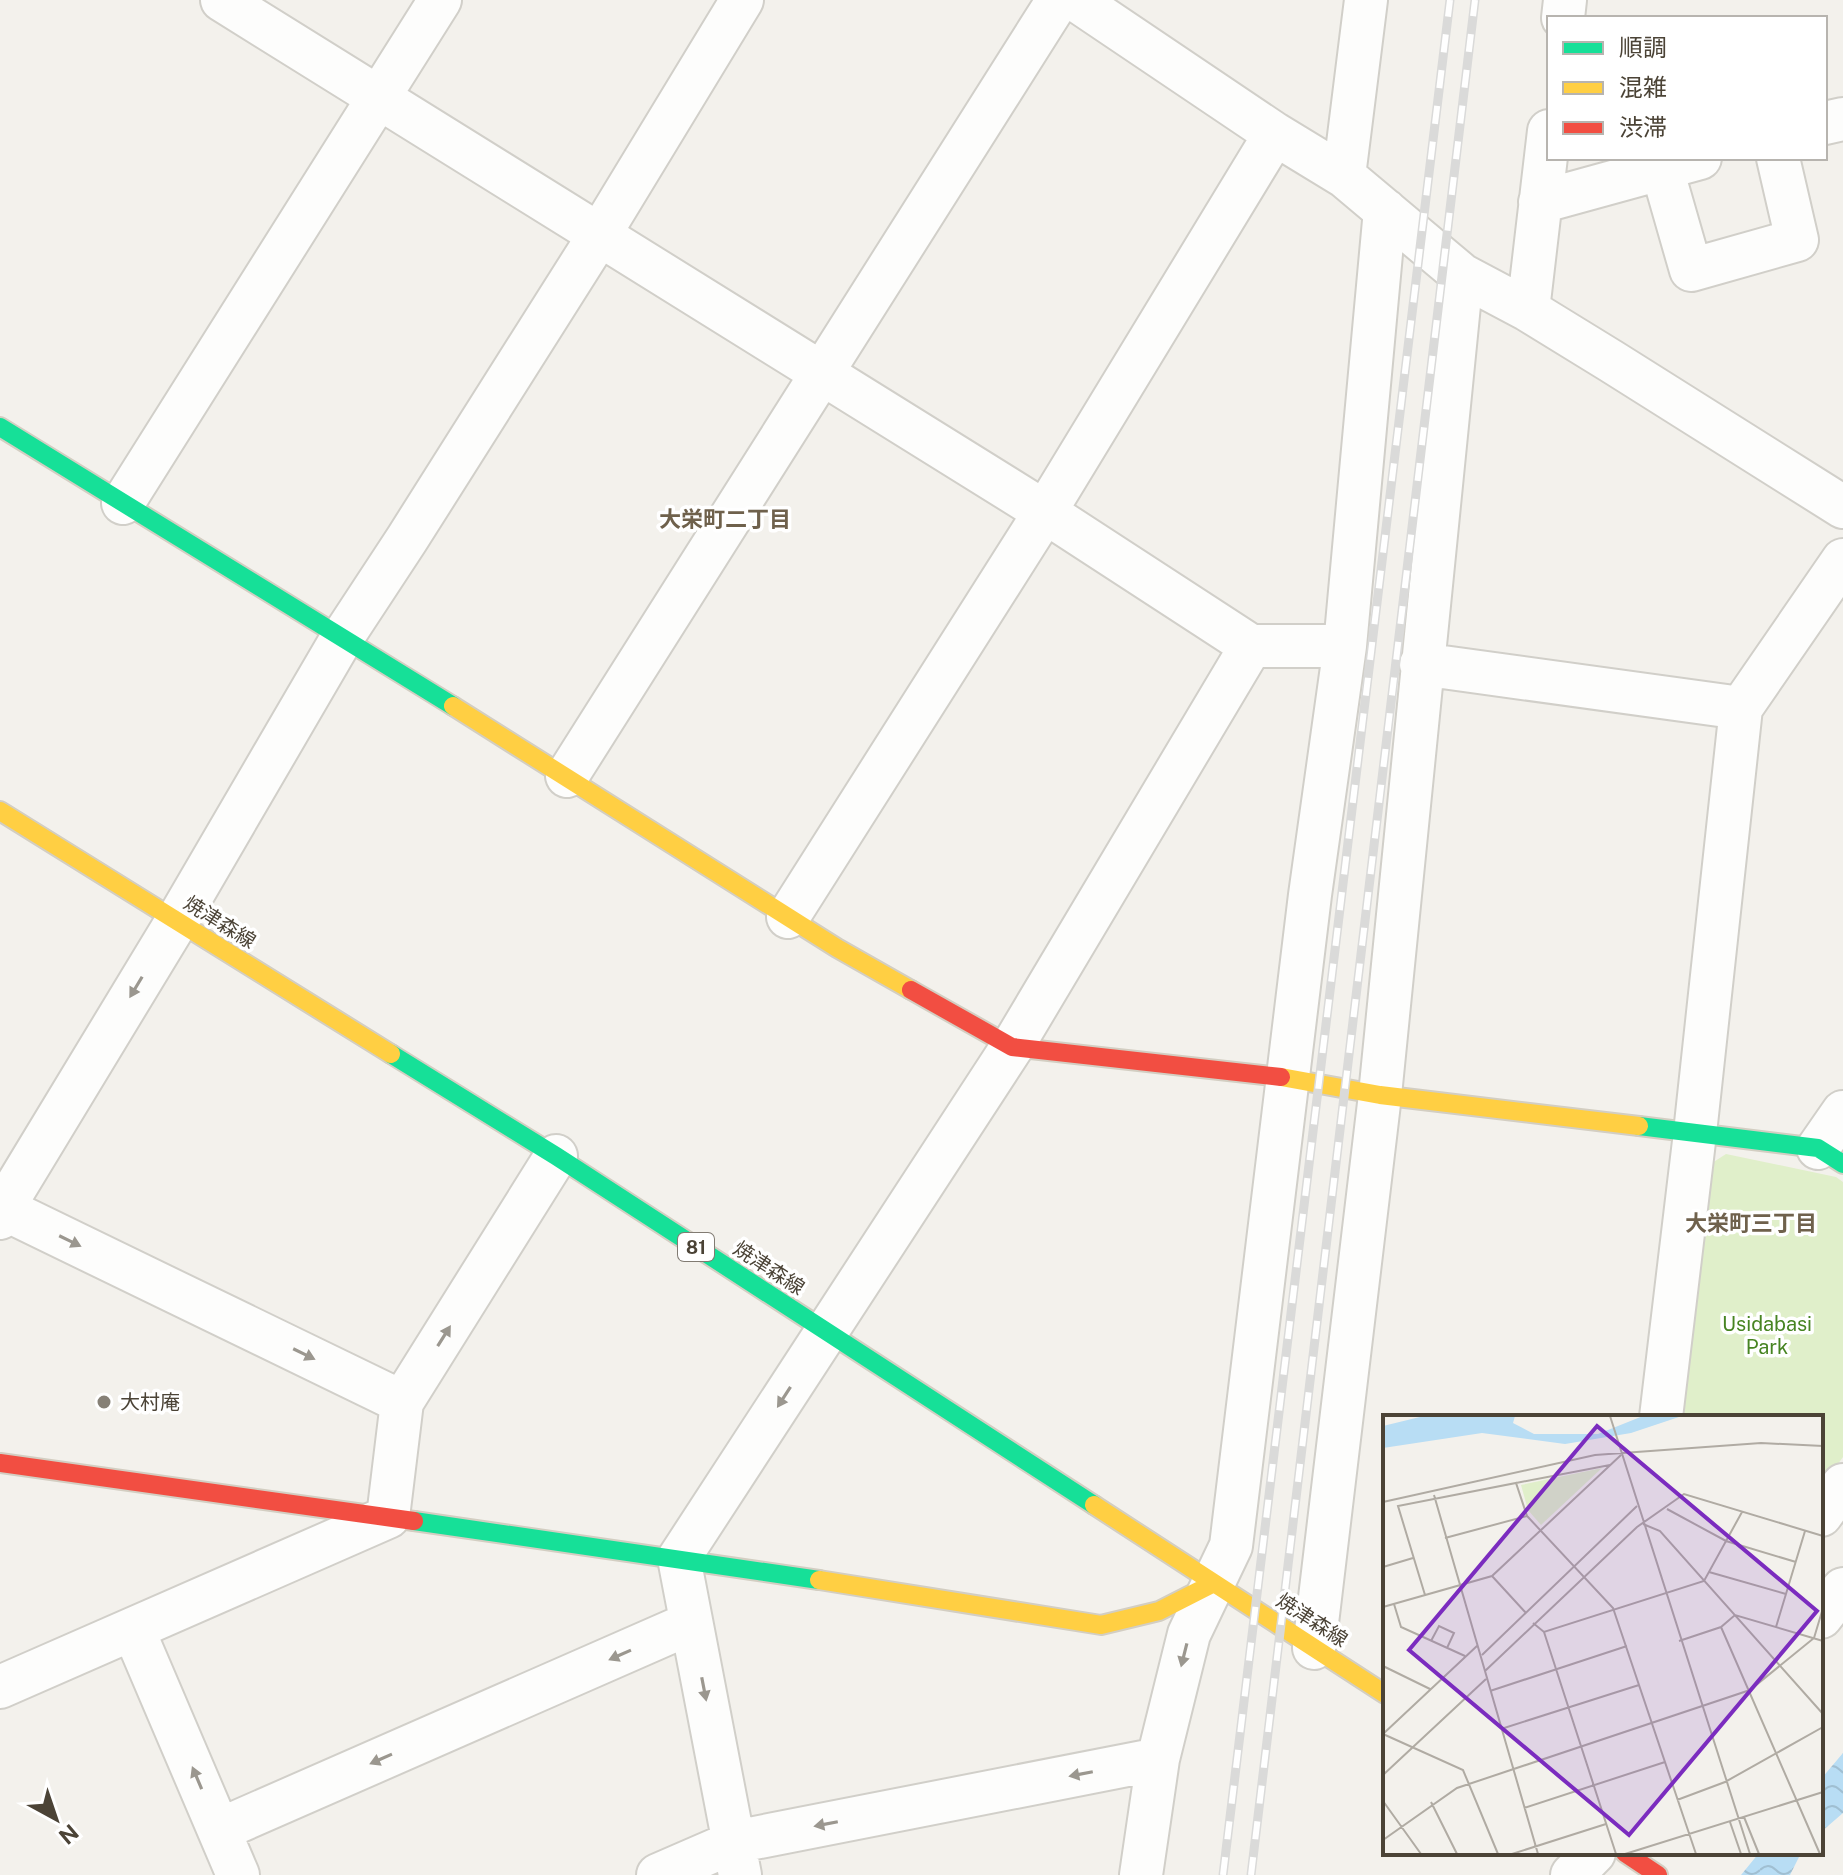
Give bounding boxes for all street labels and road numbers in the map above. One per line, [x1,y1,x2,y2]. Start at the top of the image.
street label: 焼津森線 [180,891,260,953]
road number: 81 [678,1233,714,1261]
street label: 焼津森線 [729,1236,809,1300]
street label: 焼津森線 [1272,1588,1352,1652]

